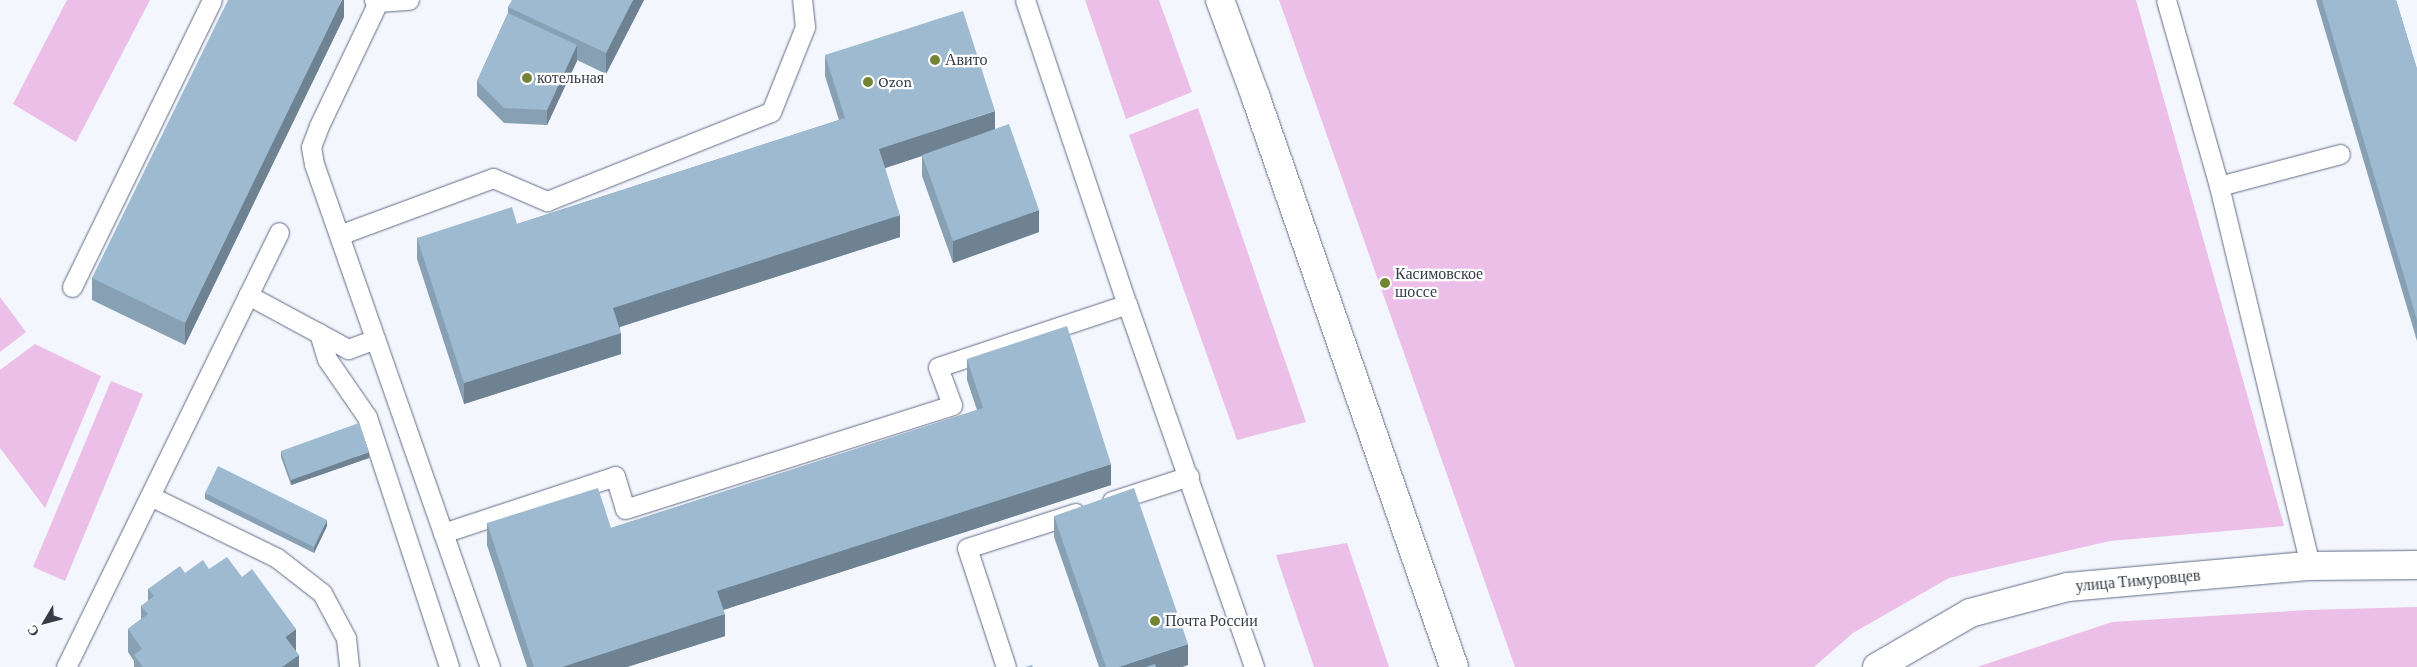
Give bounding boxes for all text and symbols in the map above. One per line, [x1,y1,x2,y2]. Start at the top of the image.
place label: Авито [945,50,987,70]
marker: Авито [929,54,941,66]
place label: котельная [537,68,604,88]
marker: котельная [521,72,533,84]
place label: Ozon [878,72,912,92]
marker: Ozon [862,76,874,88]
place label: Касимовское шоссе [1395,264,1483,302]
marker: Касимовское шоссе [1379,277,1391,289]
street label: улица Тимуровцев [2075,566,2201,596]
north arrow [20,597,70,647]
place label: Почта России [1165,611,1258,631]
marker: Почта России [1149,615,1161,627]
text: С [24,622,42,640]

